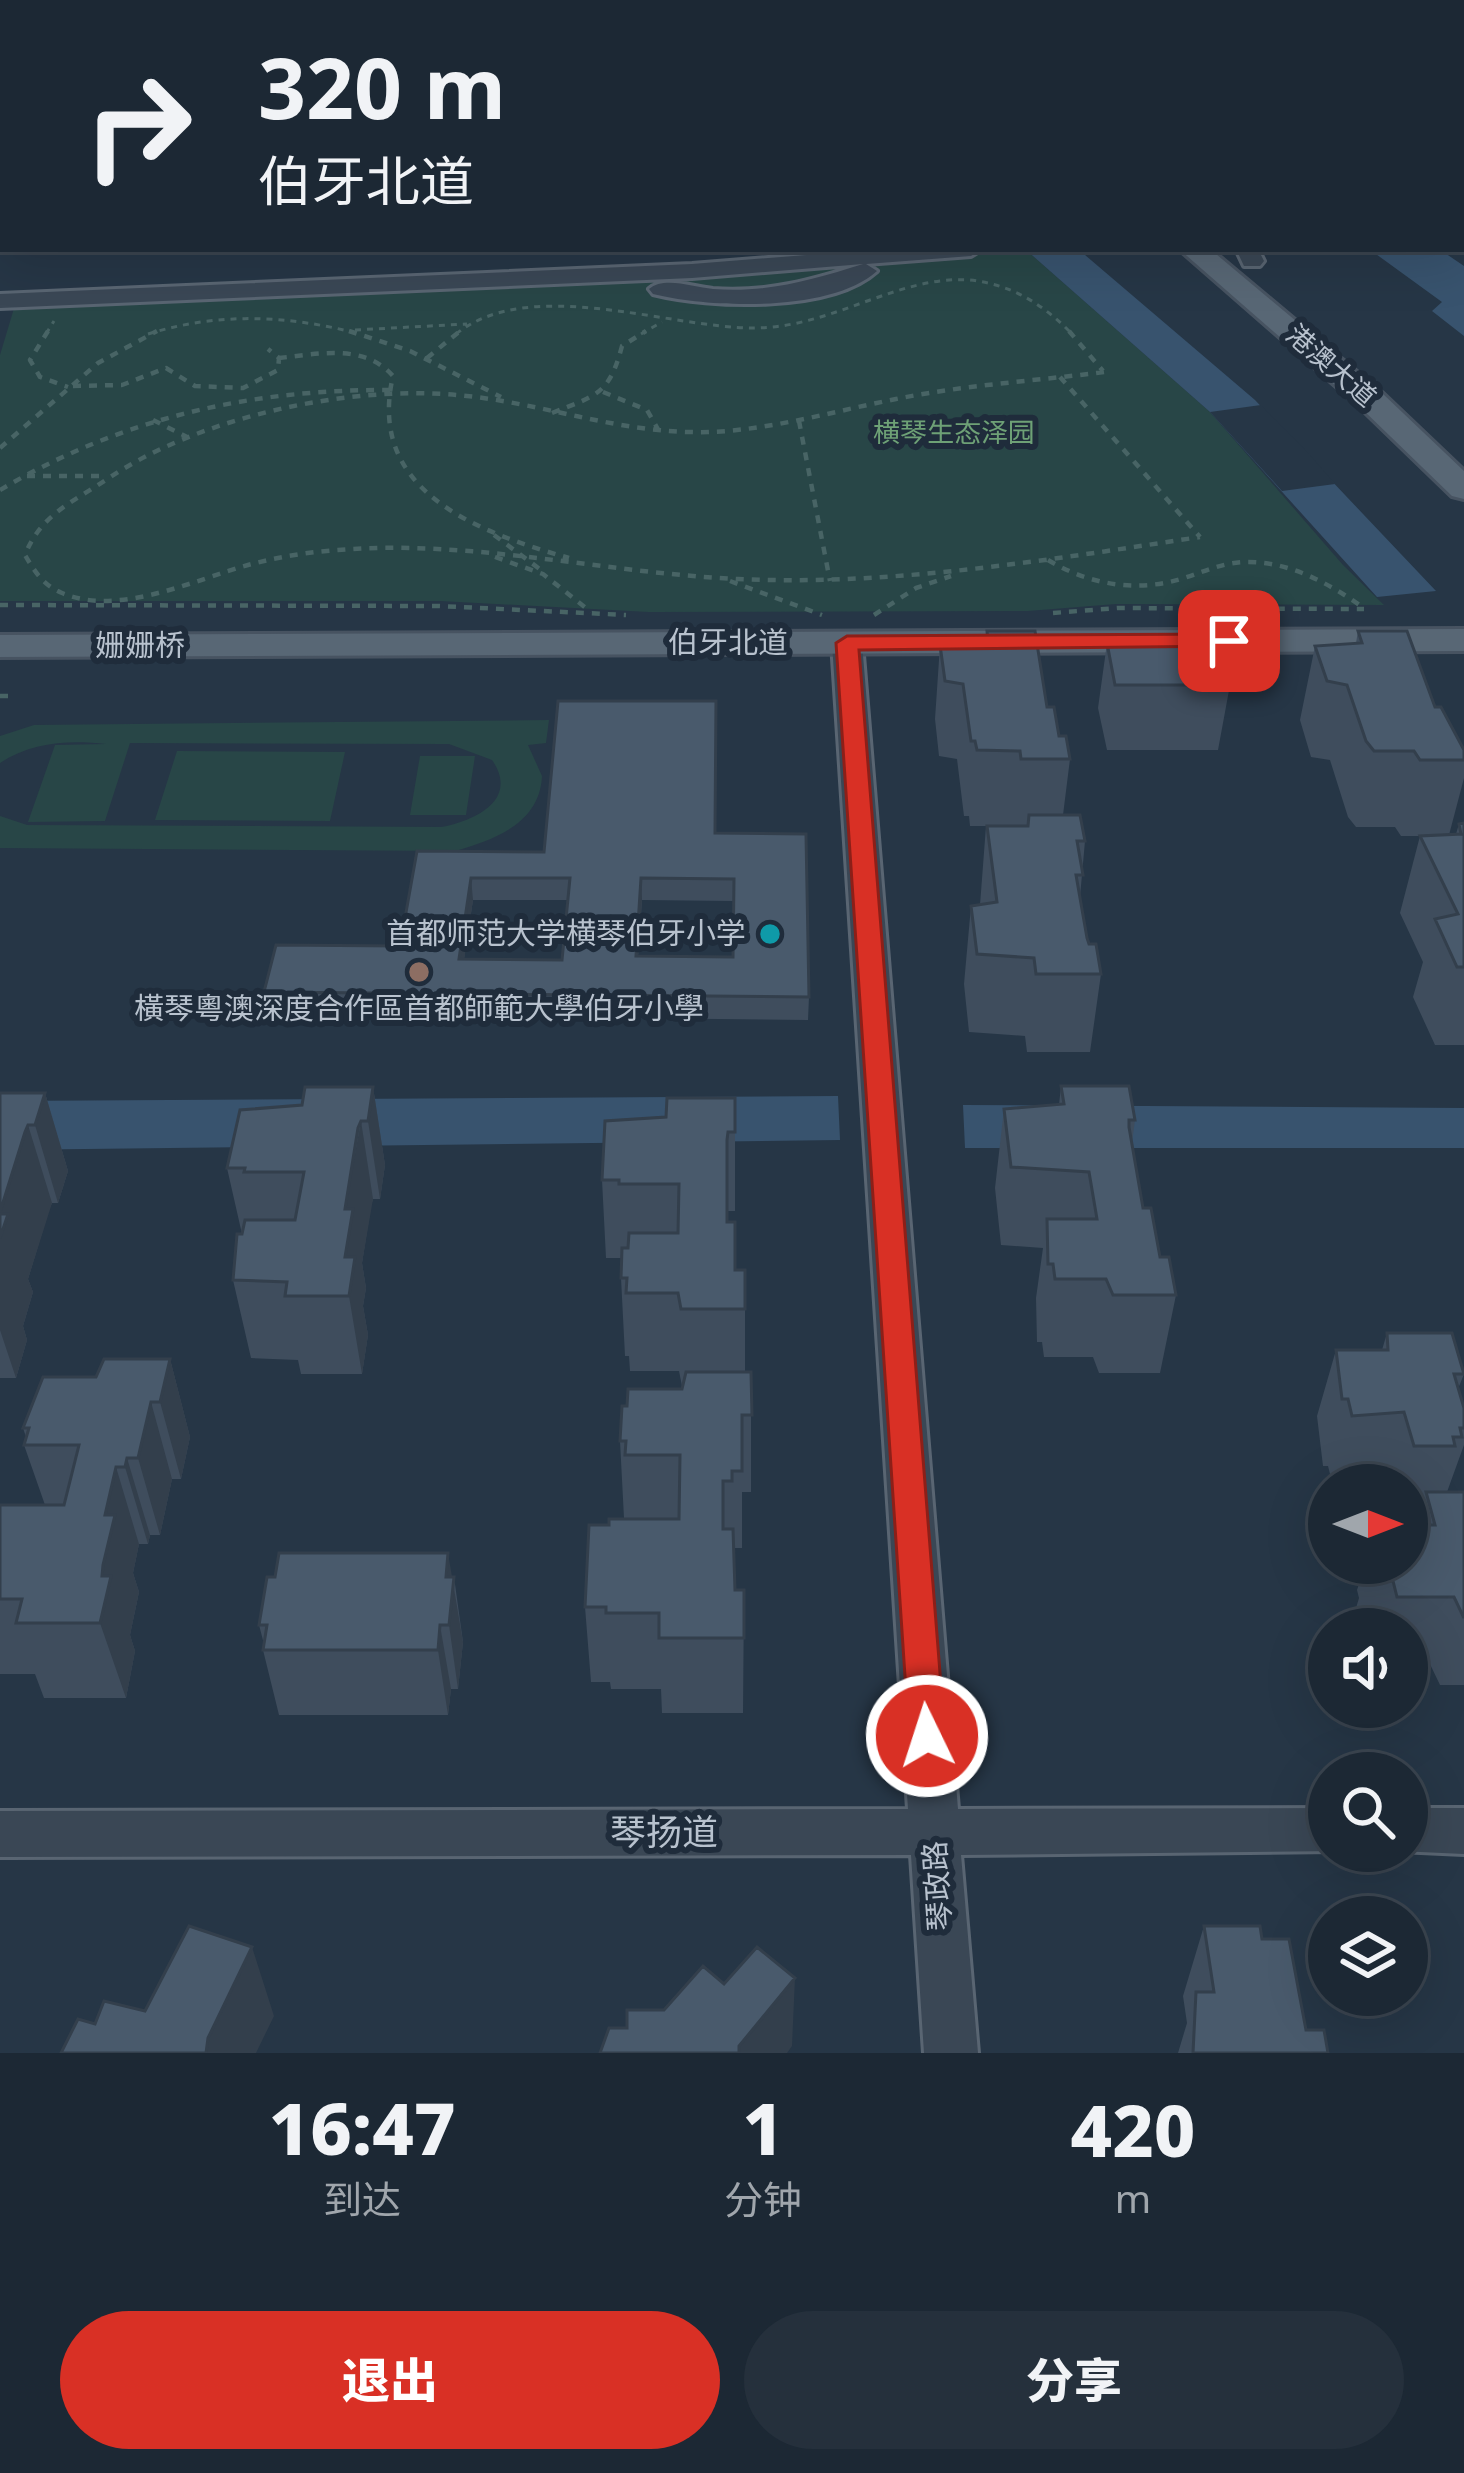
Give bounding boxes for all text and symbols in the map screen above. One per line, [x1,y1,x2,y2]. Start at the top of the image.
text: 320 m [258,29,506,144]
icon: right [60,48,216,204]
text: 伯牙北道 [258,143,474,217]
street label: 港澳大道 [1279,315,1385,414]
park label: 横琴生态泽园 [873,413,1035,450]
pin [1178,590,1280,692]
icon: arrive [1196,608,1262,674]
street label: 伯牙北道 [668,621,788,662]
street label: 姗姗桥 [95,624,185,665]
place label: 首都师范大学横琴伯牙小学 [386,912,746,953]
marker: 首都师范大学横琴伯牙小学 [757,921,783,947]
marker: 橫琴粵澳深度合作區首都師範大學伯牙小學 [406,959,432,985]
place label: 橫琴粵澳深度合作區首都師範大學伯牙小學 [134,987,704,1028]
north arrow [1308,1464,1428,1584]
map controls [1308,1464,1428,2016]
button: sound [1308,1608,1428,1728]
position arrow [864,1673,990,1799]
button: search [1308,1752,1428,1872]
street label: 琴扬道 [610,1807,718,1856]
street label: 琴政路 [913,1840,960,1932]
button: layers [1308,1896,1428,2016]
text: 16:47 [269,2078,456,2176]
text: 1 [742,2078,784,2176]
text: 420 [1071,2080,1195,2178]
text: m [1115,2171,1151,2224]
text: 到达 [323,2172,401,2225]
text: 分钟 [724,2172,802,2225]
button: 退出 [60,2311,720,2449]
button: 分享 [744,2311,1404,2449]

